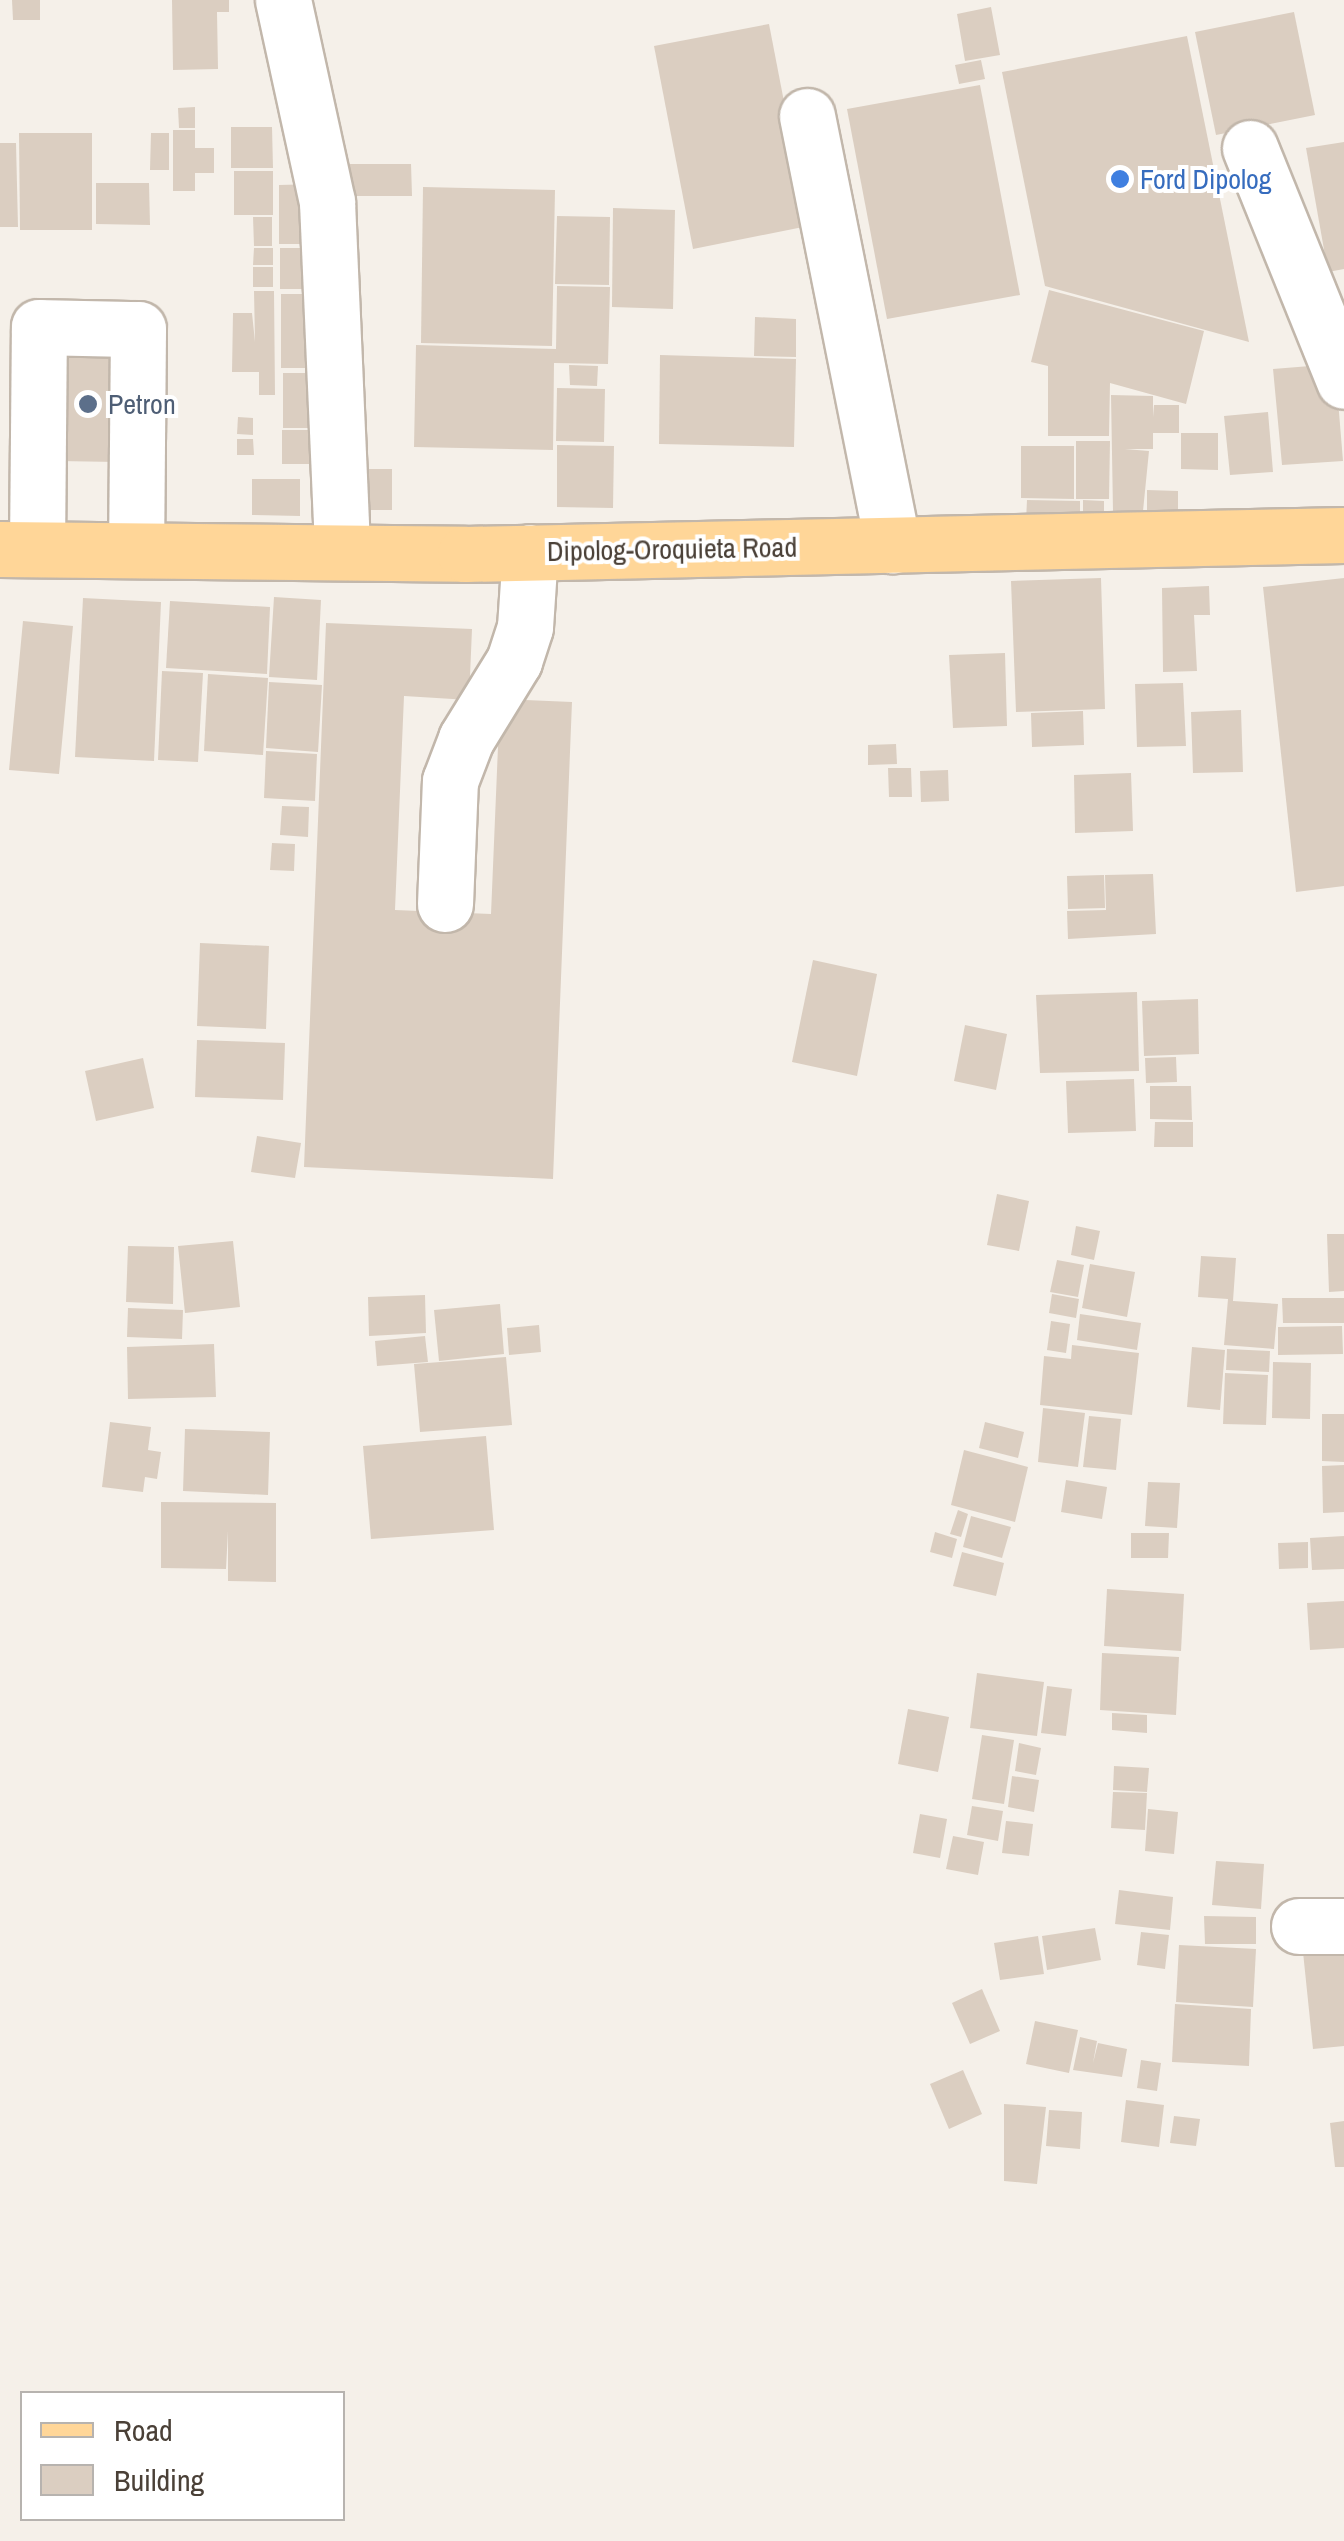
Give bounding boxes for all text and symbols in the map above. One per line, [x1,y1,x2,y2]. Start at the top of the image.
place label: Ford Dipolog [1140,162,1272,196]
marker: Ford Dipolog [1109,168,1131,190]
place label: Petron [108,387,176,421]
marker: Petron [77,393,99,415]
street label: Dipolog-Oroquieta Road [547,530,797,568]
legend [20,2391,345,2521]
text: Road [114,2410,173,2450]
text: Building [114,2460,204,2500]

